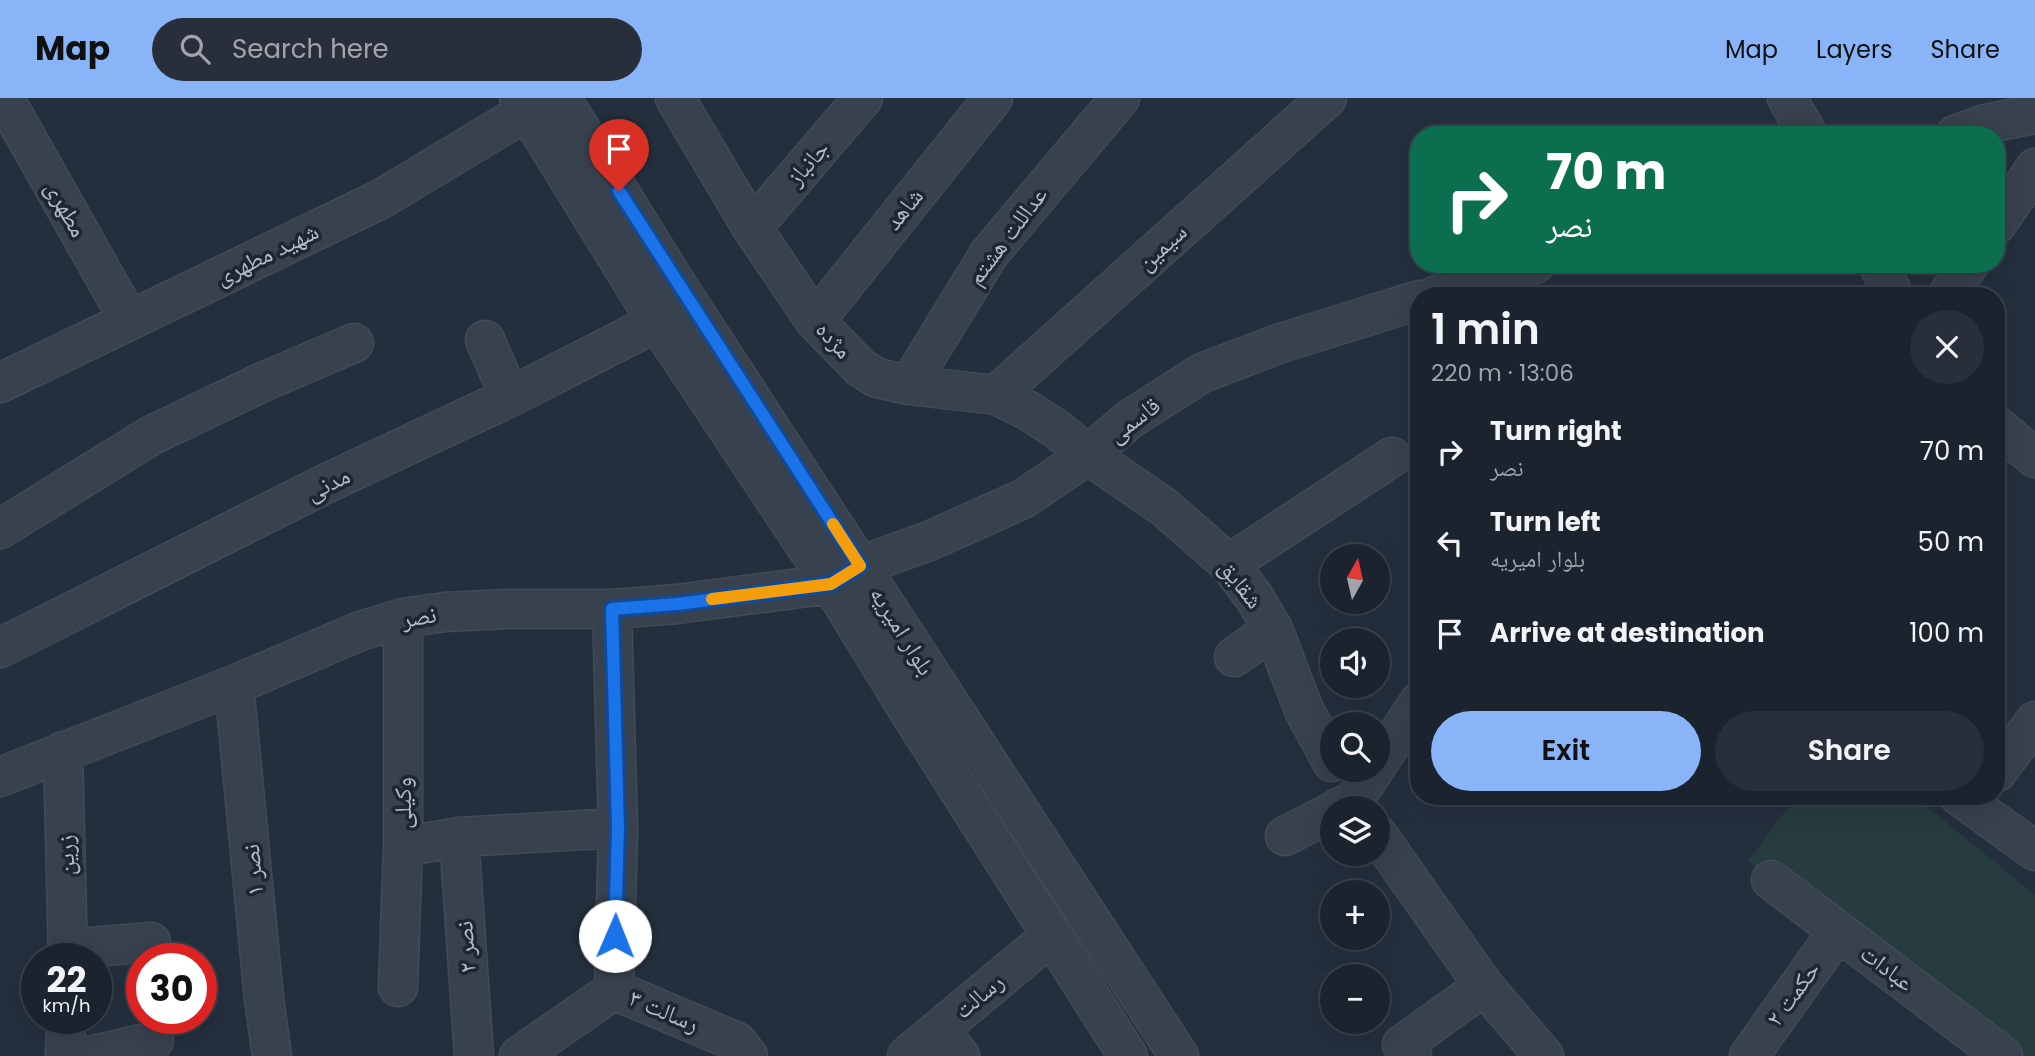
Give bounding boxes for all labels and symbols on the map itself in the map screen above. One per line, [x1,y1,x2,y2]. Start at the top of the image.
pin [589,119,649,191]
street label: جانباز [778,133,837,193]
street label: مطهری [38,175,95,243]
street label: عداللت هشتم [959,180,1055,292]
street label: شاهد [876,181,931,237]
street label: شهید مطهری [210,214,324,293]
street label: سیمین [1129,215,1194,278]
street label: مژده [809,314,860,366]
street label: قاسمی [1100,389,1167,450]
street label: مدنی [300,459,355,508]
north arrow [1320,544,1390,614]
street label: شقایق [1212,552,1271,615]
street label: بلوار امیریه [862,580,943,682]
street label: نصر [398,597,439,636]
street label: وکیلی [386,777,419,829]
street label: زرین [49,834,82,876]
street label: نصر ۱ [234,843,271,897]
position arrow [578,899,652,973]
street label: نصر ۲ [447,920,484,974]
street label: عبادات [1854,937,1921,999]
speed limit sign: 30 [126,943,217,1034]
street label: حکمت ۲ [1758,954,1827,1033]
street label: رسالت [947,965,1011,1026]
street label: رسالت ۳ [624,981,704,1040]

